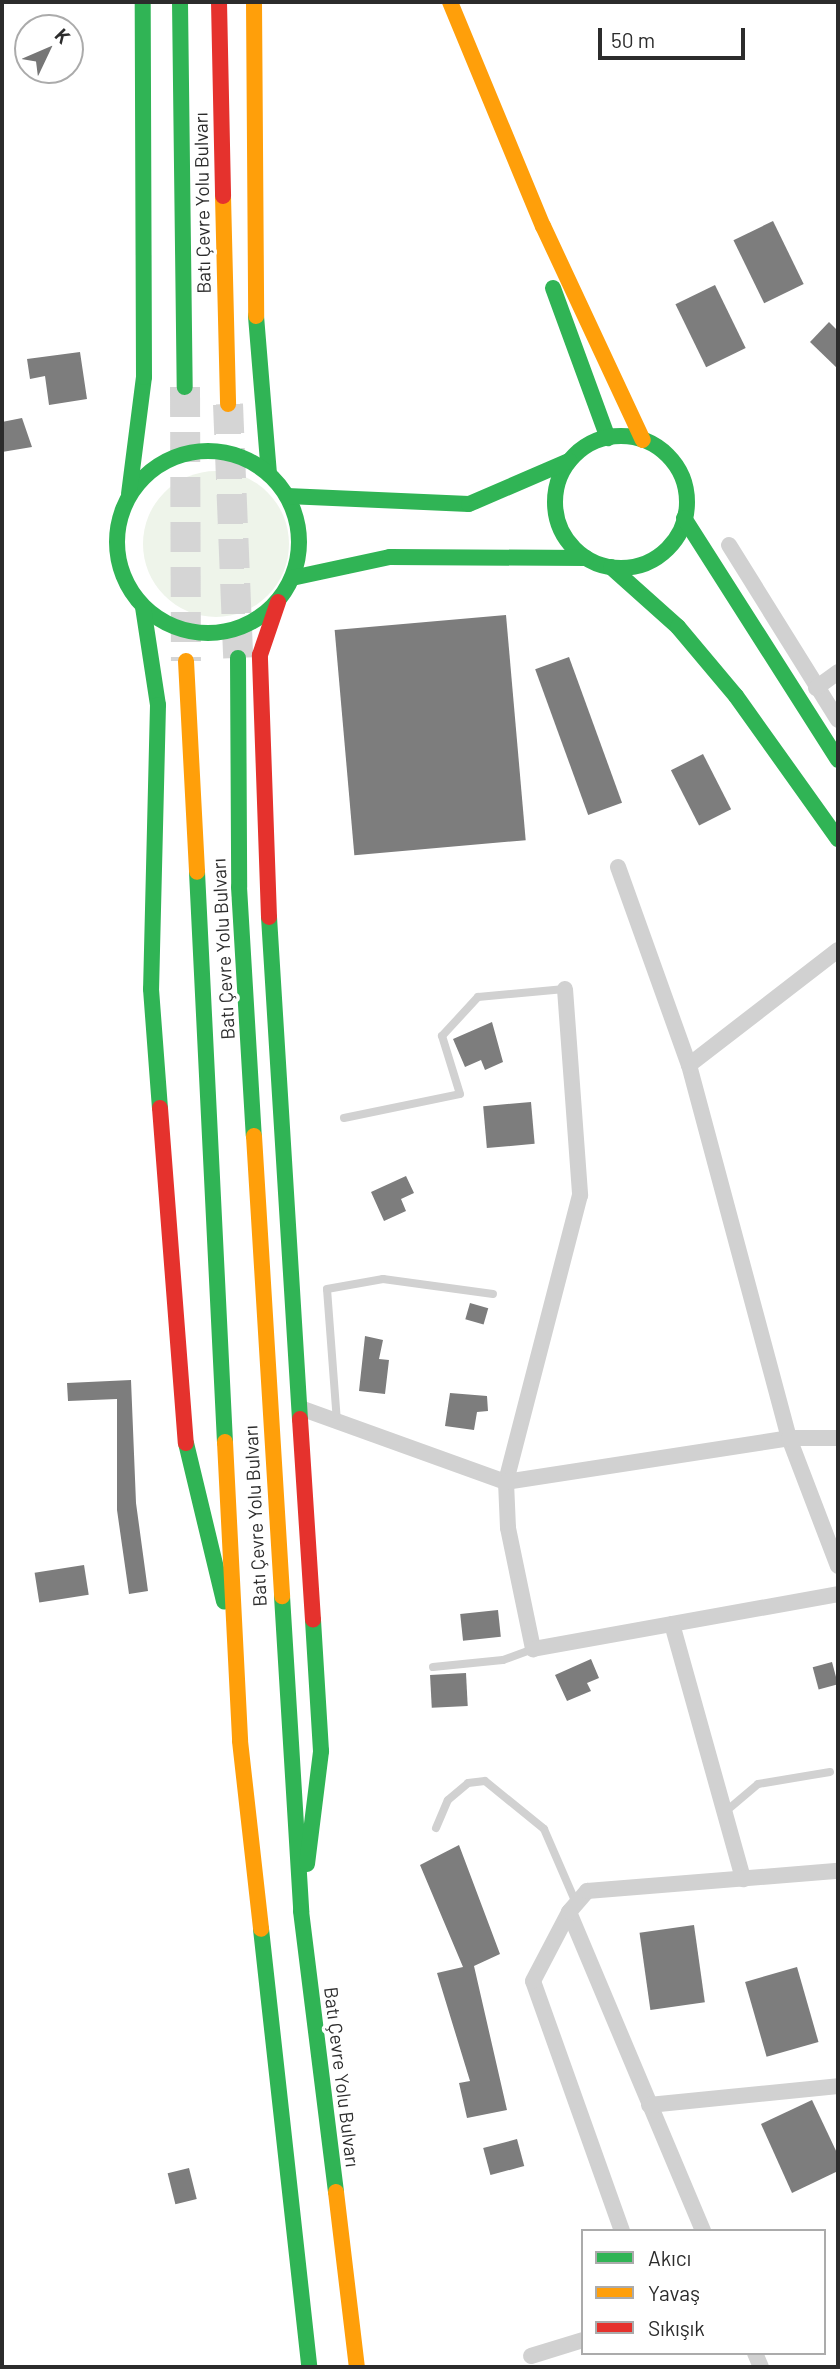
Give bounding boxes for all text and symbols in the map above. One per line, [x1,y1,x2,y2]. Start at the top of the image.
north arrow [14,14,84,84]
scale bar [602,14,749,58]
text: K [51,23,75,48]
text: 50 m [611,27,655,52]
street label: Batı Çevre Yolu Bulvarı [189,112,215,294]
street label: Batı Çevre Yolu Bulvarı [207,858,239,1040]
street label: Batı Çevre Yolu Bulvarı [239,1425,271,1607]
street label: Batı Çevre Yolu Bulvarı [320,1986,364,2168]
legend [581,2229,826,2355]
text: Akıcı [648,2245,691,2270]
text: Yavaş [648,2280,700,2305]
text: Sıkışık [648,2315,705,2340]

